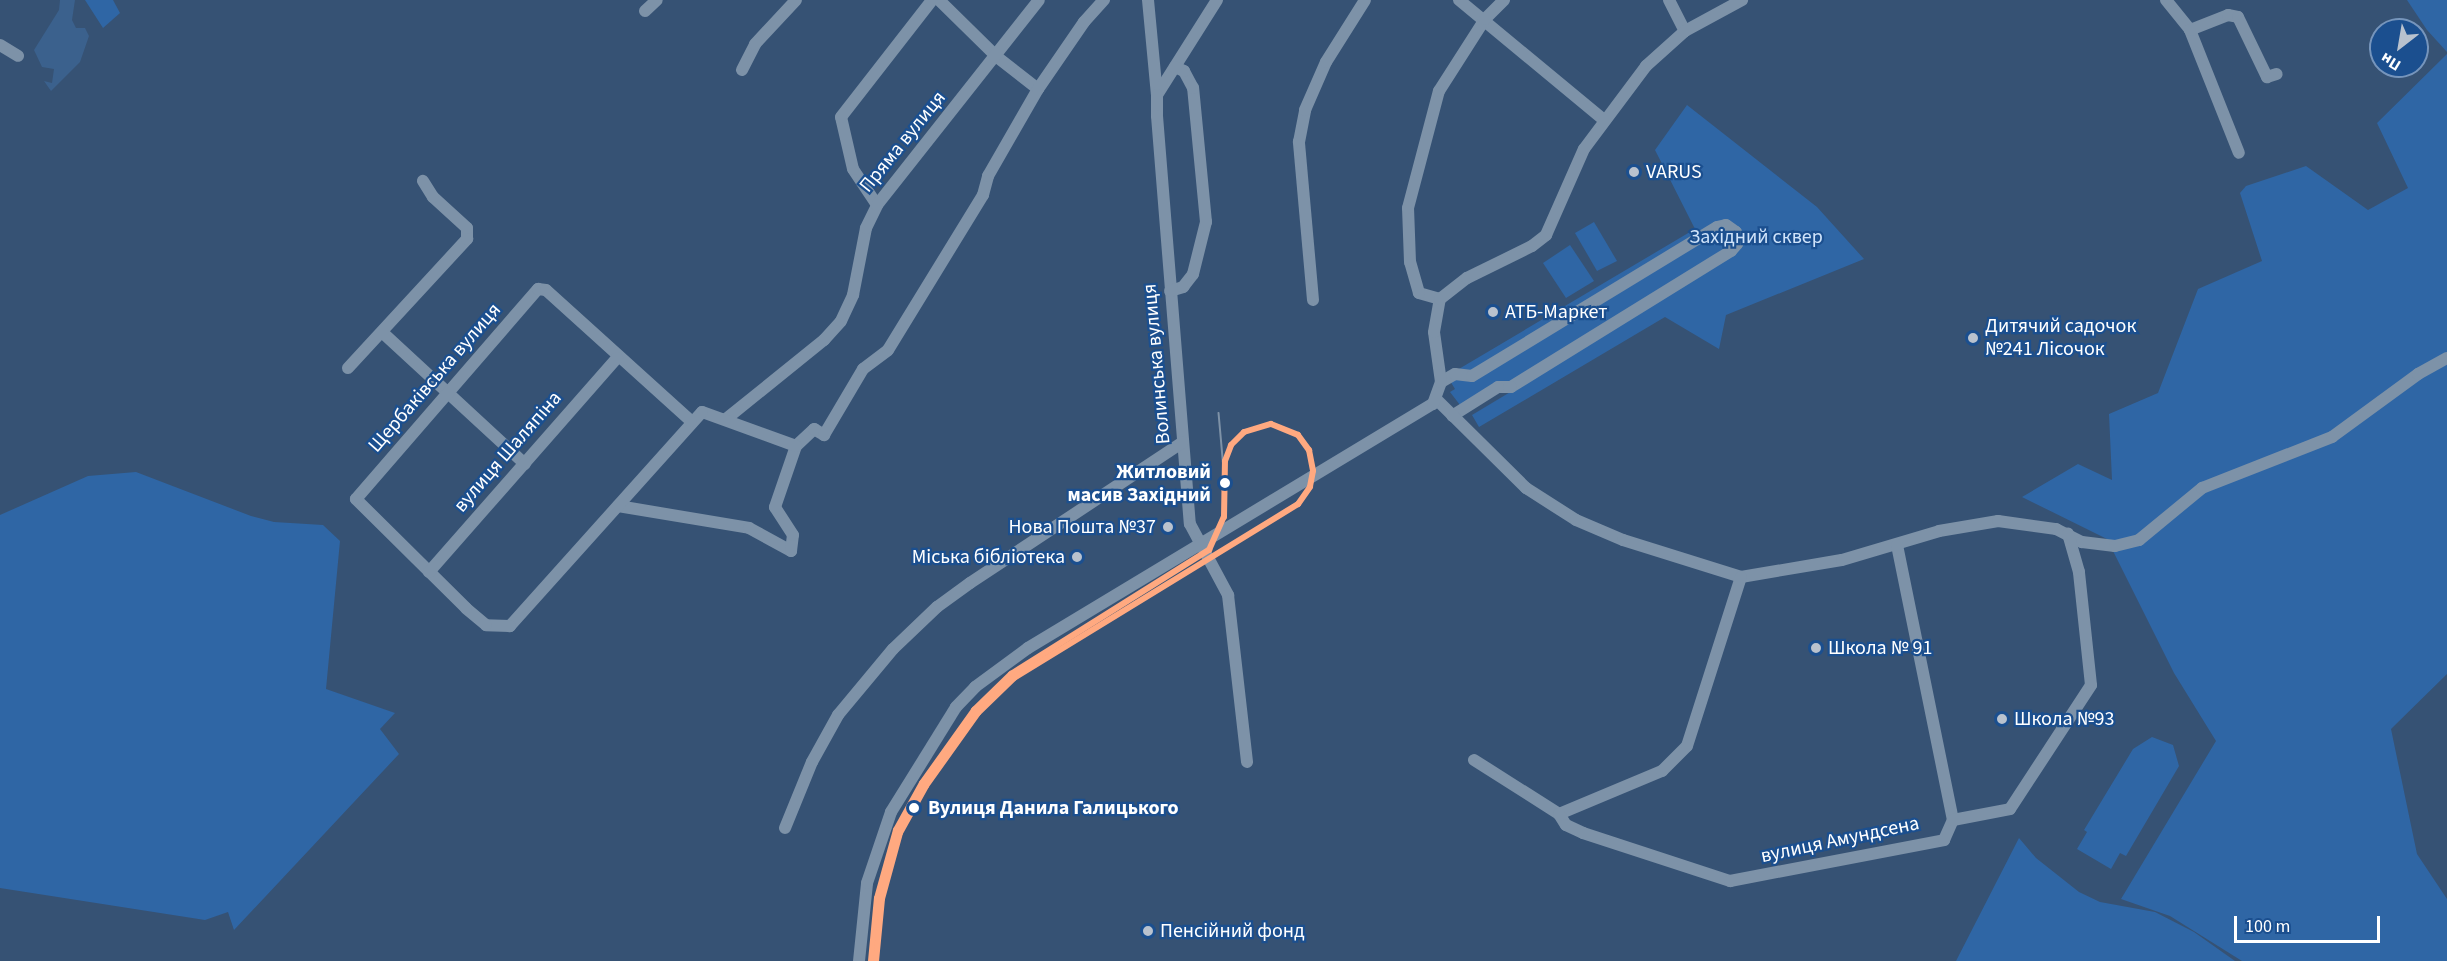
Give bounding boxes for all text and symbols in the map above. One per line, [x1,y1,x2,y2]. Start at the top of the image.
north arrow [2369,18,2429,78]
text: Пн [2377,47,2405,76]
street label: Пряма вулиця [855,86,951,198]
place label: VARUS [1646,160,1702,184]
marker: VARUS [1627,165,1641,179]
park label: Західний сквер [1689,225,1823,249]
street label: Волинська вулиця [1138,283,1176,445]
street label: Щербаківська вулиця [364,298,506,458]
place label: АТБ-Маркет [1505,300,1608,324]
marker: АТБ-Маркет [1486,305,1500,319]
place label: Дитячий садочок №241 Лісочок [1985,314,2136,361]
marker: Дитячий садочок №241 Лісочок [1966,331,1980,345]
street label: вулиця Шаляпіна [449,387,567,517]
place label: Житловий масив Західний [1068,460,1211,507]
marker: Житловий масив Західний [1216,474,1234,492]
place label: Нова Пошта №37 [1009,515,1156,539]
marker: Нова Пошта №37 [1161,520,1175,534]
place label: Міська бібліотека [912,545,1065,569]
marker: Міська бібліотека [1070,550,1084,564]
place label: Школа № 91 [1828,636,1932,660]
marker: Школа № 91 [1809,641,1823,655]
place label: Школа №93 [2014,707,2114,731]
marker: Школа №93 [1995,712,2009,726]
place label: Вулиця Данила Галицького [928,796,1179,820]
marker: Вулиця Данила Галицького [905,799,923,817]
street label: вулиця Амундсена [1759,811,1921,869]
scale bar [2237,904,2382,942]
text: 100 m [2245,914,2290,939]
place label: Пенсійний фонд [1160,919,1305,943]
marker: Пенсійний фонд [1141,924,1155,938]

